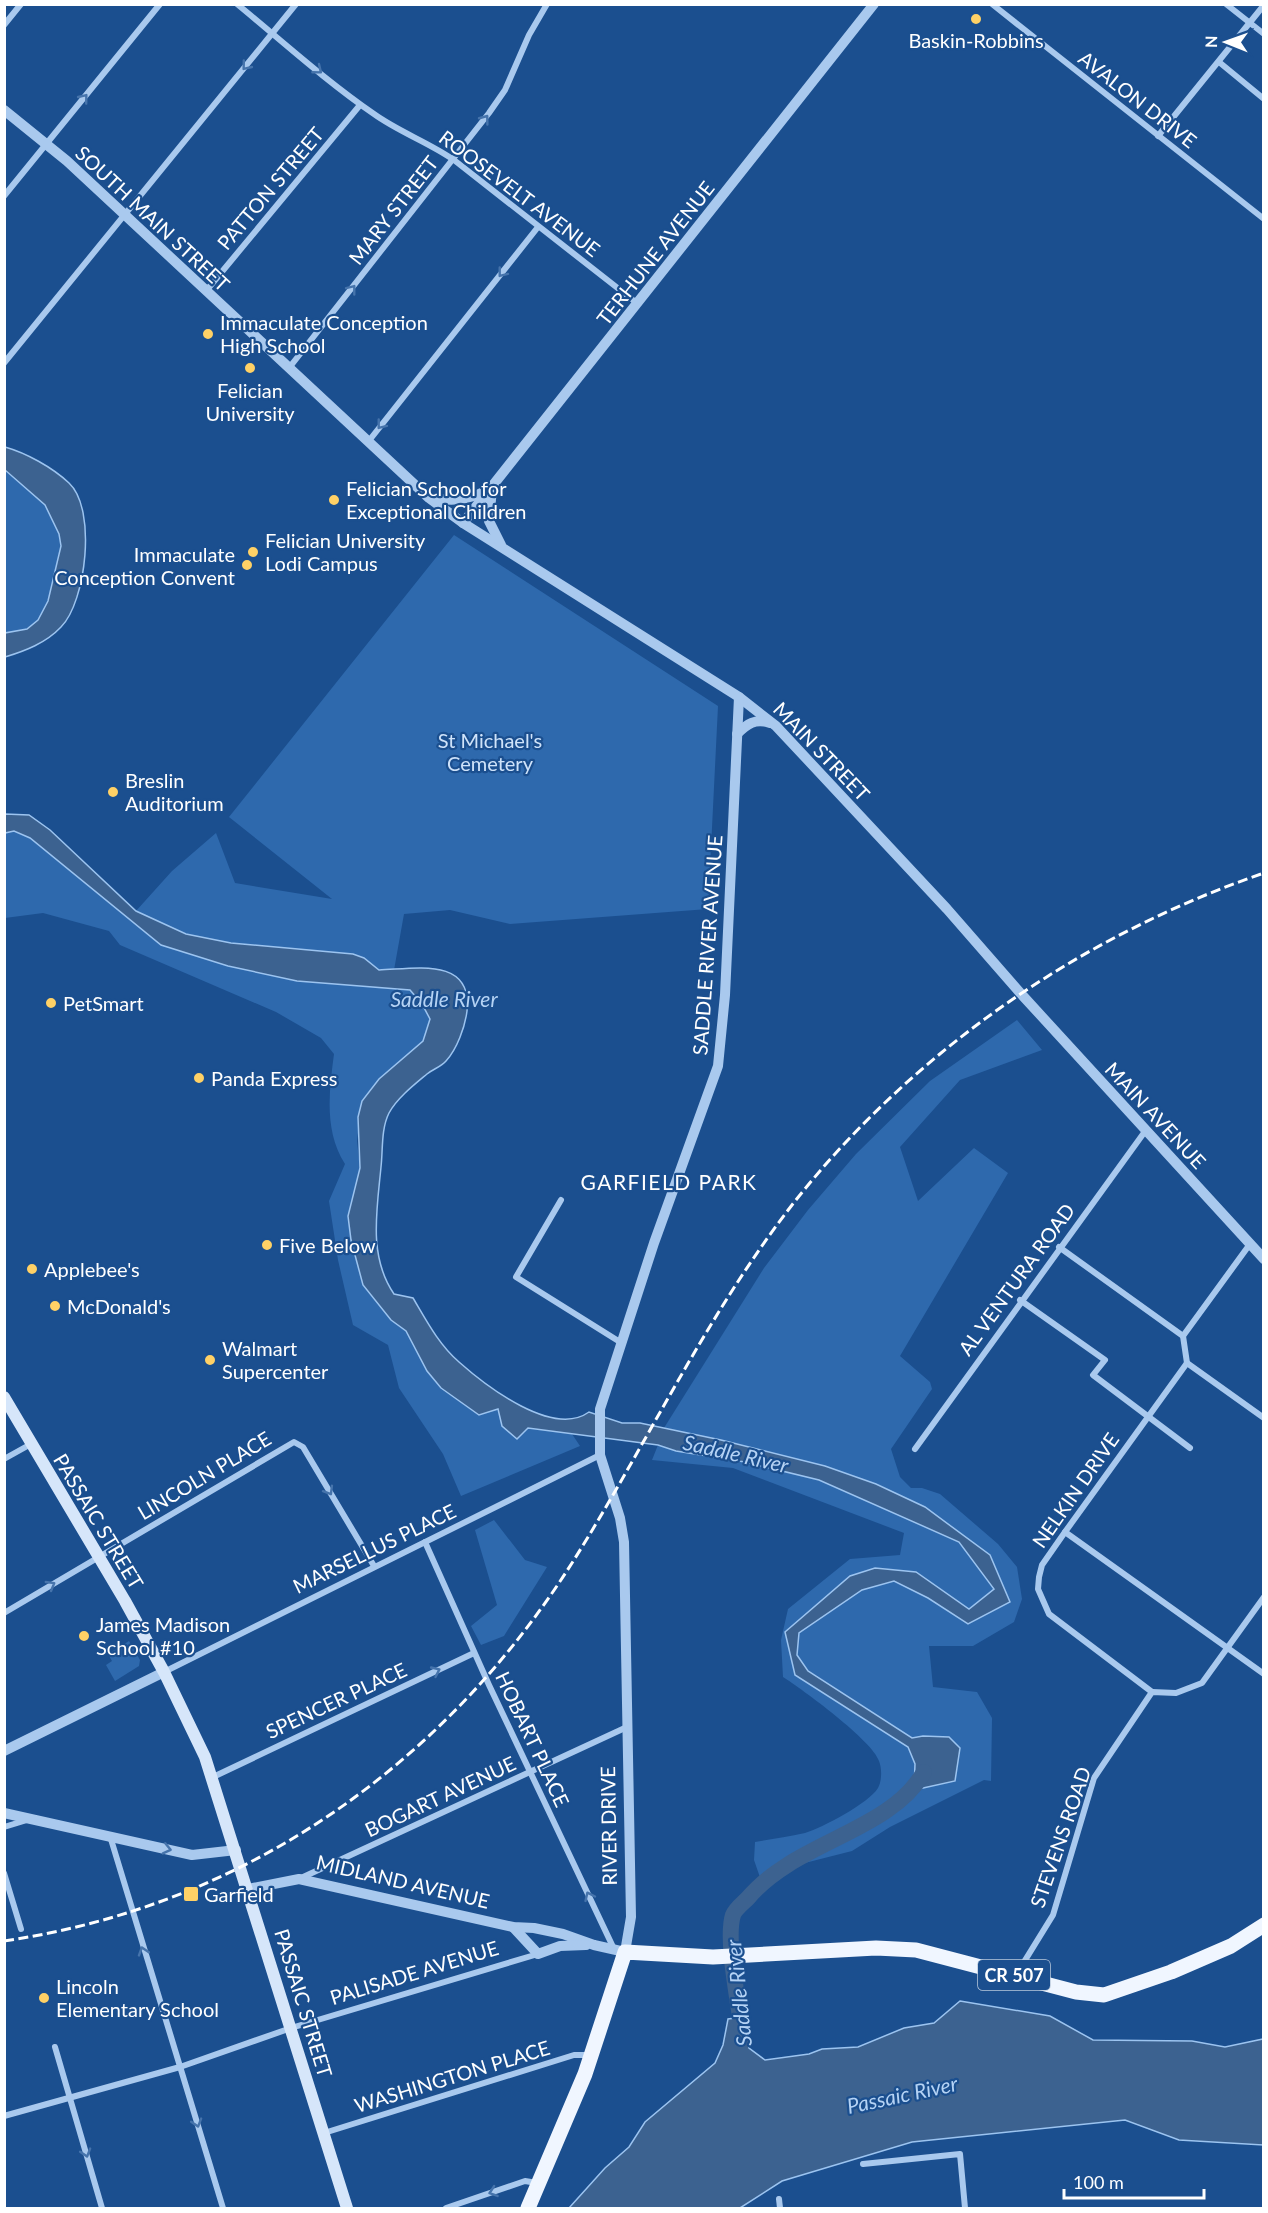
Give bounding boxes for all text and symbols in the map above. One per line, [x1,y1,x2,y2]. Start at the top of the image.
marker: Baskin-Robbins [969,12,983,26]
north arrow [1196,12,1256,72]
place label: Baskin-Robbins [908,28,1044,52]
text: N [1201,35,1220,48]
street label: AVALON DRIVE [1074,46,1202,152]
one-way arrow [242,59,253,70]
one-way arrow [311,62,322,73]
one-way arrow [76,94,87,105]
one-way arrow [478,115,489,126]
street label: PATTON STREET [212,122,328,254]
street label: ROOSEVELT AVENUE [435,125,605,261]
street label: SOUTH MAIN STREET [71,140,235,296]
street label: MARY STREET [343,151,443,269]
street label: TERHUNE AVENUE [591,176,719,330]
one-way arrow [498,266,509,277]
one-way arrow [344,285,355,296]
place label: Immaculate Conception High School [220,310,428,357]
marker: Immaculate Conception High School [201,327,215,341]
marker: Felician University [243,361,257,375]
place label: Felician University [205,378,295,425]
one-way arrow [377,419,388,430]
place label: Felician School for Exceptional Children [346,476,527,523]
marker: Felician School for Exceptional Children [327,493,341,507]
place label: Felician University Lodi Campus [265,528,426,575]
place label: Immaculate Conception Convent [54,542,235,589]
marker: Felician University Lodi Campus [246,545,260,559]
marker: Immaculate Conception Convent [240,558,254,572]
street label: MAIN STREET [769,697,875,806]
park label: St Michael's Cemetery [438,728,542,775]
place label: Breslin Auditorium [125,768,224,815]
marker: Breslin Auditorium [106,785,120,799]
street label: SADDLE RIVER AVENUE [687,834,727,1056]
water label: Saddle River [390,986,498,1011]
place label: PetSmart [63,991,144,1015]
marker: PetSmart [44,996,58,1010]
street label: MAIN AVENUE [1101,1057,1211,1173]
place label: Panda Express [211,1066,338,1090]
marker: Panda Express [192,1071,206,1085]
district label: GARFIELD PARK [581,1169,757,1194]
street label: AL VENTURA ROAD [953,1198,1079,1360]
place label: Five Below [279,1233,376,1257]
marker: Five Below [260,1238,274,1252]
place label: Applebee's [44,1257,140,1281]
marker: Applebee's [25,1262,39,1276]
place label: McDonald's [67,1294,171,1318]
marker: McDonald's [48,1299,62,1313]
place label: Walmart Supercenter [222,1336,329,1383]
marker: Walmart Supercenter [203,1353,217,1367]
street label: LINCOLN PLACE [133,1426,275,1524]
street label: NELKIN DRIVE [1027,1428,1123,1552]
water label: Saddle River [681,1429,792,1477]
street label: PASSAIC STREET [49,1449,149,1593]
one-way arrow [322,1485,334,1495]
street label: MARSELLUS PLACE [289,1498,459,1598]
one-way arrow [45,1581,55,1592]
place label: James Madison School #10 [96,1612,230,1659]
marker: James Madison School #10 [77,1629,91,1643]
street label: SPENCER PLACE [262,1657,410,1743]
one-way arrow [430,1666,441,1678]
street label: HOBART PLACE [491,1668,575,1810]
street label: BOGART AVENUE [361,1751,519,1841]
street label: STEVENS ROAD [1025,1763,1095,1911]
street label: RIVER DRIVE [595,1766,621,1886]
one-way arrow [162,1842,172,1855]
street label: MIDLAND AVENUE [314,1849,492,1913]
place label: Garfield [204,1882,274,1906]
marker: Garfield [182,1885,200,1903]
one-way arrow [585,1892,597,1903]
street label: PASSAIC STREET [270,1926,338,2080]
street label: PALISADE AVENUE [327,1935,501,2009]
water label: Saddle River [720,1938,756,2048]
one-way arrow [138,1946,150,1957]
road number: CR 507 [978,1960,1050,1990]
place label: Lincoln Elementary School [56,1974,219,2021]
marker: Lincoln Elementary School [37,1991,51,2005]
street label: WASHINGTON PLACE [351,2035,553,2117]
water label: Passaic River [844,2070,960,2118]
one-way arrow [190,2117,202,2128]
one-way arrow [79,2147,91,2158]
scale bar [1064,2162,1204,2200]
text: 100 m [1073,2171,1124,2193]
one-way arrow [488,2185,499,2198]

